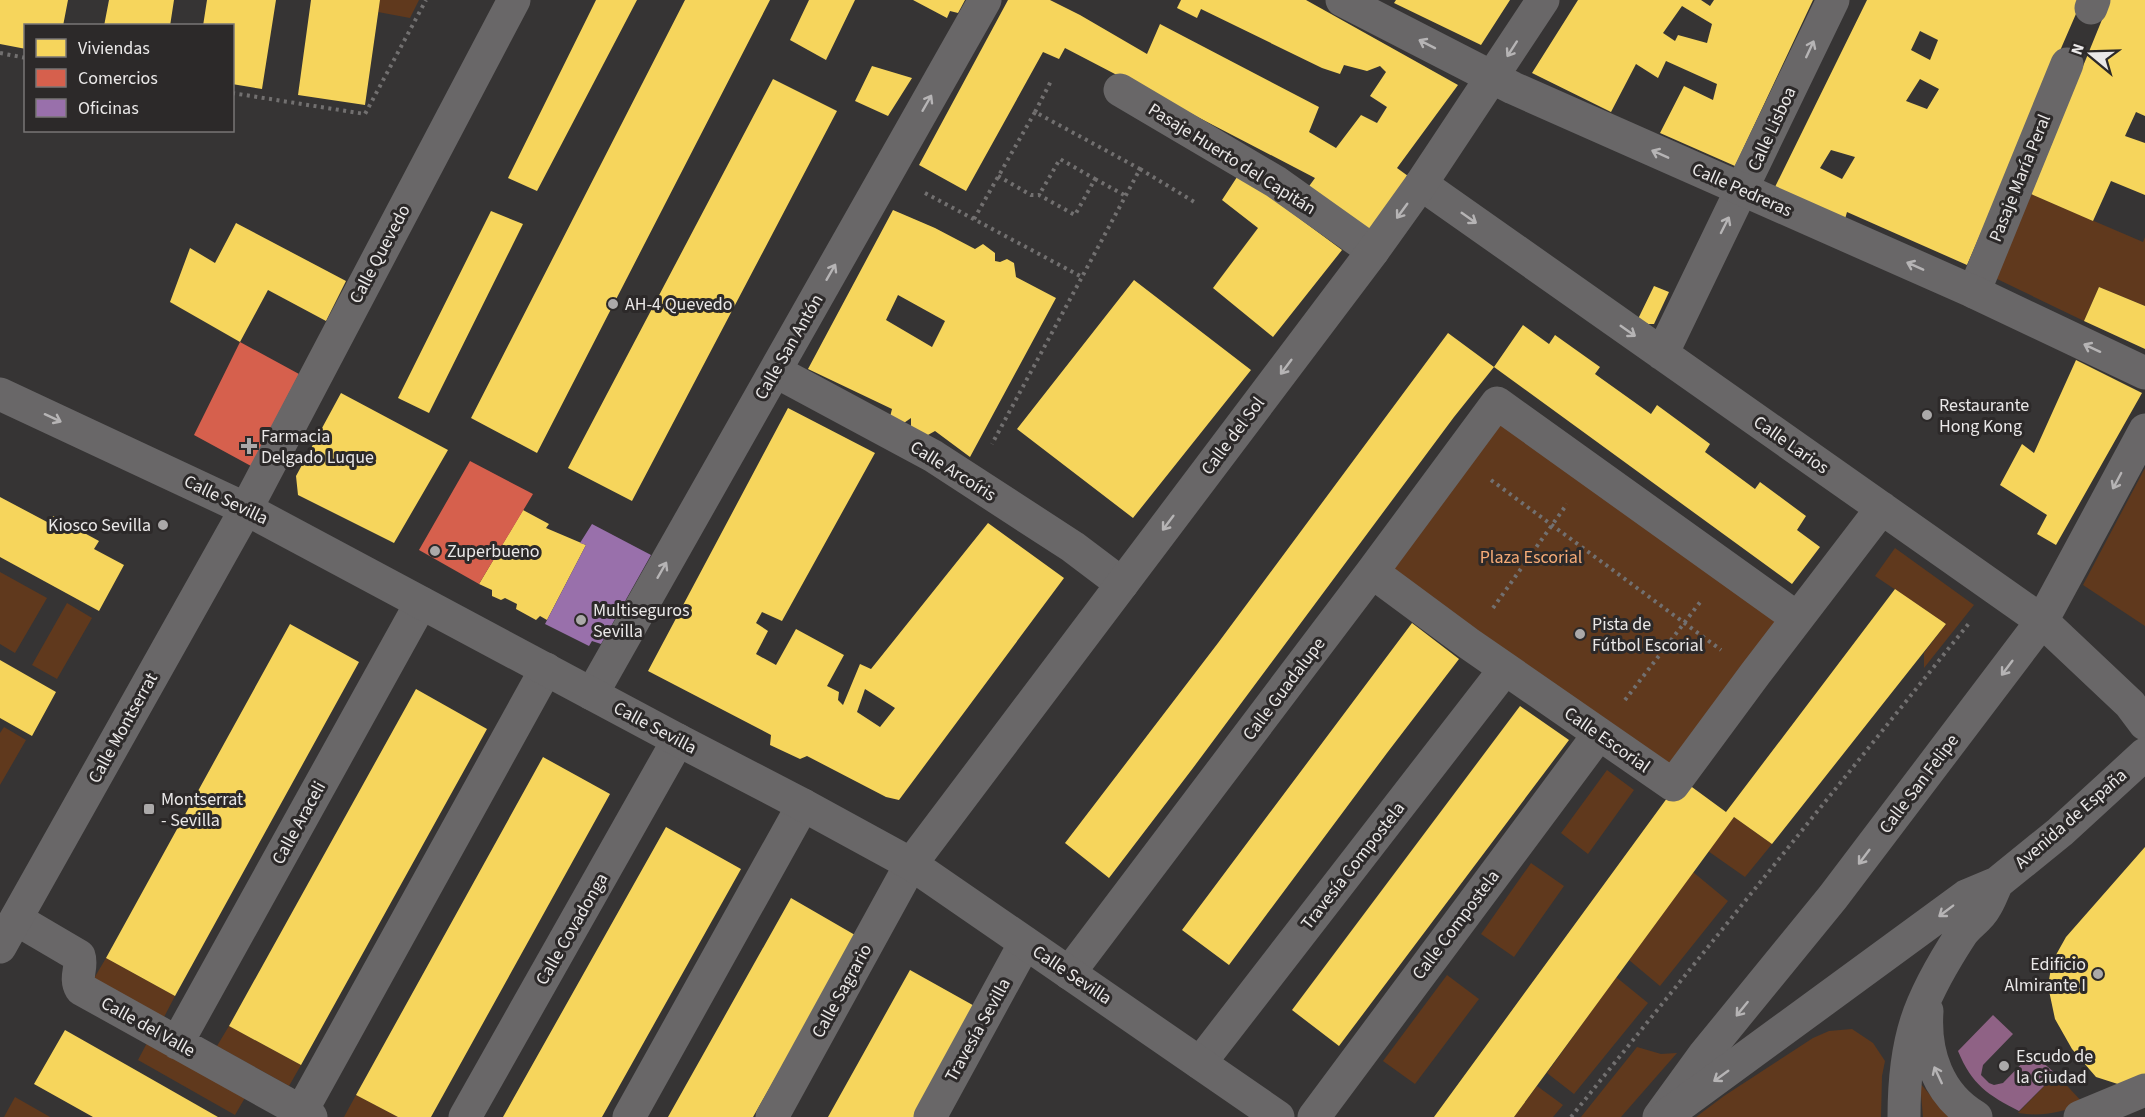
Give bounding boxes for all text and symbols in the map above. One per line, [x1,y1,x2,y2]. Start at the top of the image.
legend [24,24,234,132]
north arrow [2061,24,2121,84]
text: Viviendas [78,36,150,61]
one-way arrow [1418,38,1436,49]
one-way arrow [1505,40,1517,57]
one-way arrow [1804,41,1816,59]
text: N [2066,41,2090,58]
text: Comercios [78,66,158,91]
street label: Calle Lisboa [1742,83,1802,175]
one-way arrow [921,95,933,112]
text: Oficinas [78,96,139,121]
street label: Pasaje Huerto del Capitán [1143,97,1321,221]
street label: Pasaje María Peral [1983,110,2057,246]
one-way arrow [1651,148,1669,159]
street label: Calle Pedreras [1688,157,1796,223]
street label: Calle Quevedo [343,200,417,308]
one-way arrow [1396,202,1408,218]
one-way arrow [1461,212,1477,224]
one-way arrow [1720,216,1732,234]
one-way arrow [1907,260,1925,271]
one-way arrow [826,264,837,282]
street label: Calle San Antón [749,290,829,404]
place label: AH-4 Quevedo [625,292,732,317]
marker: AH-4 Quevedo [606,297,620,311]
one-way arrow [1620,325,1636,337]
one-way arrow [2084,342,2102,354]
one-way arrow [1279,358,1292,374]
street label: Calle del Sol [1195,392,1271,480]
place label: Restaurante Hong Kong [1939,393,2029,439]
marker: Restaurante Hong Kong [1920,408,1934,422]
street label: Calle Larios [1748,410,1834,480]
one-way arrow [44,413,62,425]
place label: Farmacia Delgado Luque [261,424,374,470]
street label: Calle Arcoíris [905,435,1001,507]
marker: Farmacia Delgado Luque [242,439,256,453]
street label: Calle Sevilla [180,469,272,531]
one-way arrow [2111,472,2123,489]
place label: Kiosco Sevilla [48,513,151,538]
one-way arrow [1162,514,1175,530]
marker: Kiosco Sevilla [156,518,170,532]
place label: Zuperbueno [447,539,540,564]
marker: Zuperbueno [428,544,442,558]
park label: Plaza Escorial [1480,545,1582,570]
one-way arrow [656,562,668,579]
place label: Multiseguros Sevilla [593,598,689,644]
place label: Pista de Fútbol Escorial [1592,612,1703,658]
marker: Multiseguros Sevilla [574,613,588,627]
marker: Pista de Fútbol Escorial [1573,627,1587,641]
street label: Calle Guadalupe [1237,632,1331,746]
one-way arrow [2001,659,2013,675]
street label: Calle Montserrat [82,668,164,788]
street label: Calle Sevilla [609,696,701,760]
street label: Calle Escorial [1559,701,1655,779]
street label: Calle San Felipe [1873,729,1965,839]
street label: Avenida de España [2010,763,2132,875]
street label: Calle Araceli [266,777,332,869]
place label: Montserrat - Sevilla [161,787,243,833]
street label: Travesía Compostela [1295,797,1411,935]
marker: Montserrat - Sevilla [142,802,156,816]
one-way arrow [1857,848,1870,864]
street label: Calle Compostela [1406,865,1506,985]
street label: Calle Covadonga [530,868,614,990]
one-way arrow [1938,905,1954,918]
street label: Calle Sagrario [806,939,878,1043]
street label: Calle Sevilla [1027,939,1117,1011]
place label: Edificio Almirante I [2004,952,2086,998]
marker: Edificio Almirante I [2091,967,2105,981]
street label: Travesía Sevilla [939,973,1017,1087]
street label: Calle del Valle [96,991,200,1063]
one-way arrow [1735,1001,1748,1017]
place label: Escudo de la Ciudad [2016,1044,2093,1090]
marker: Escudo de la Ciudad [1997,1059,2011,1073]
one-way arrow [1931,1066,1943,1084]
one-way arrow [1713,1069,1729,1082]

